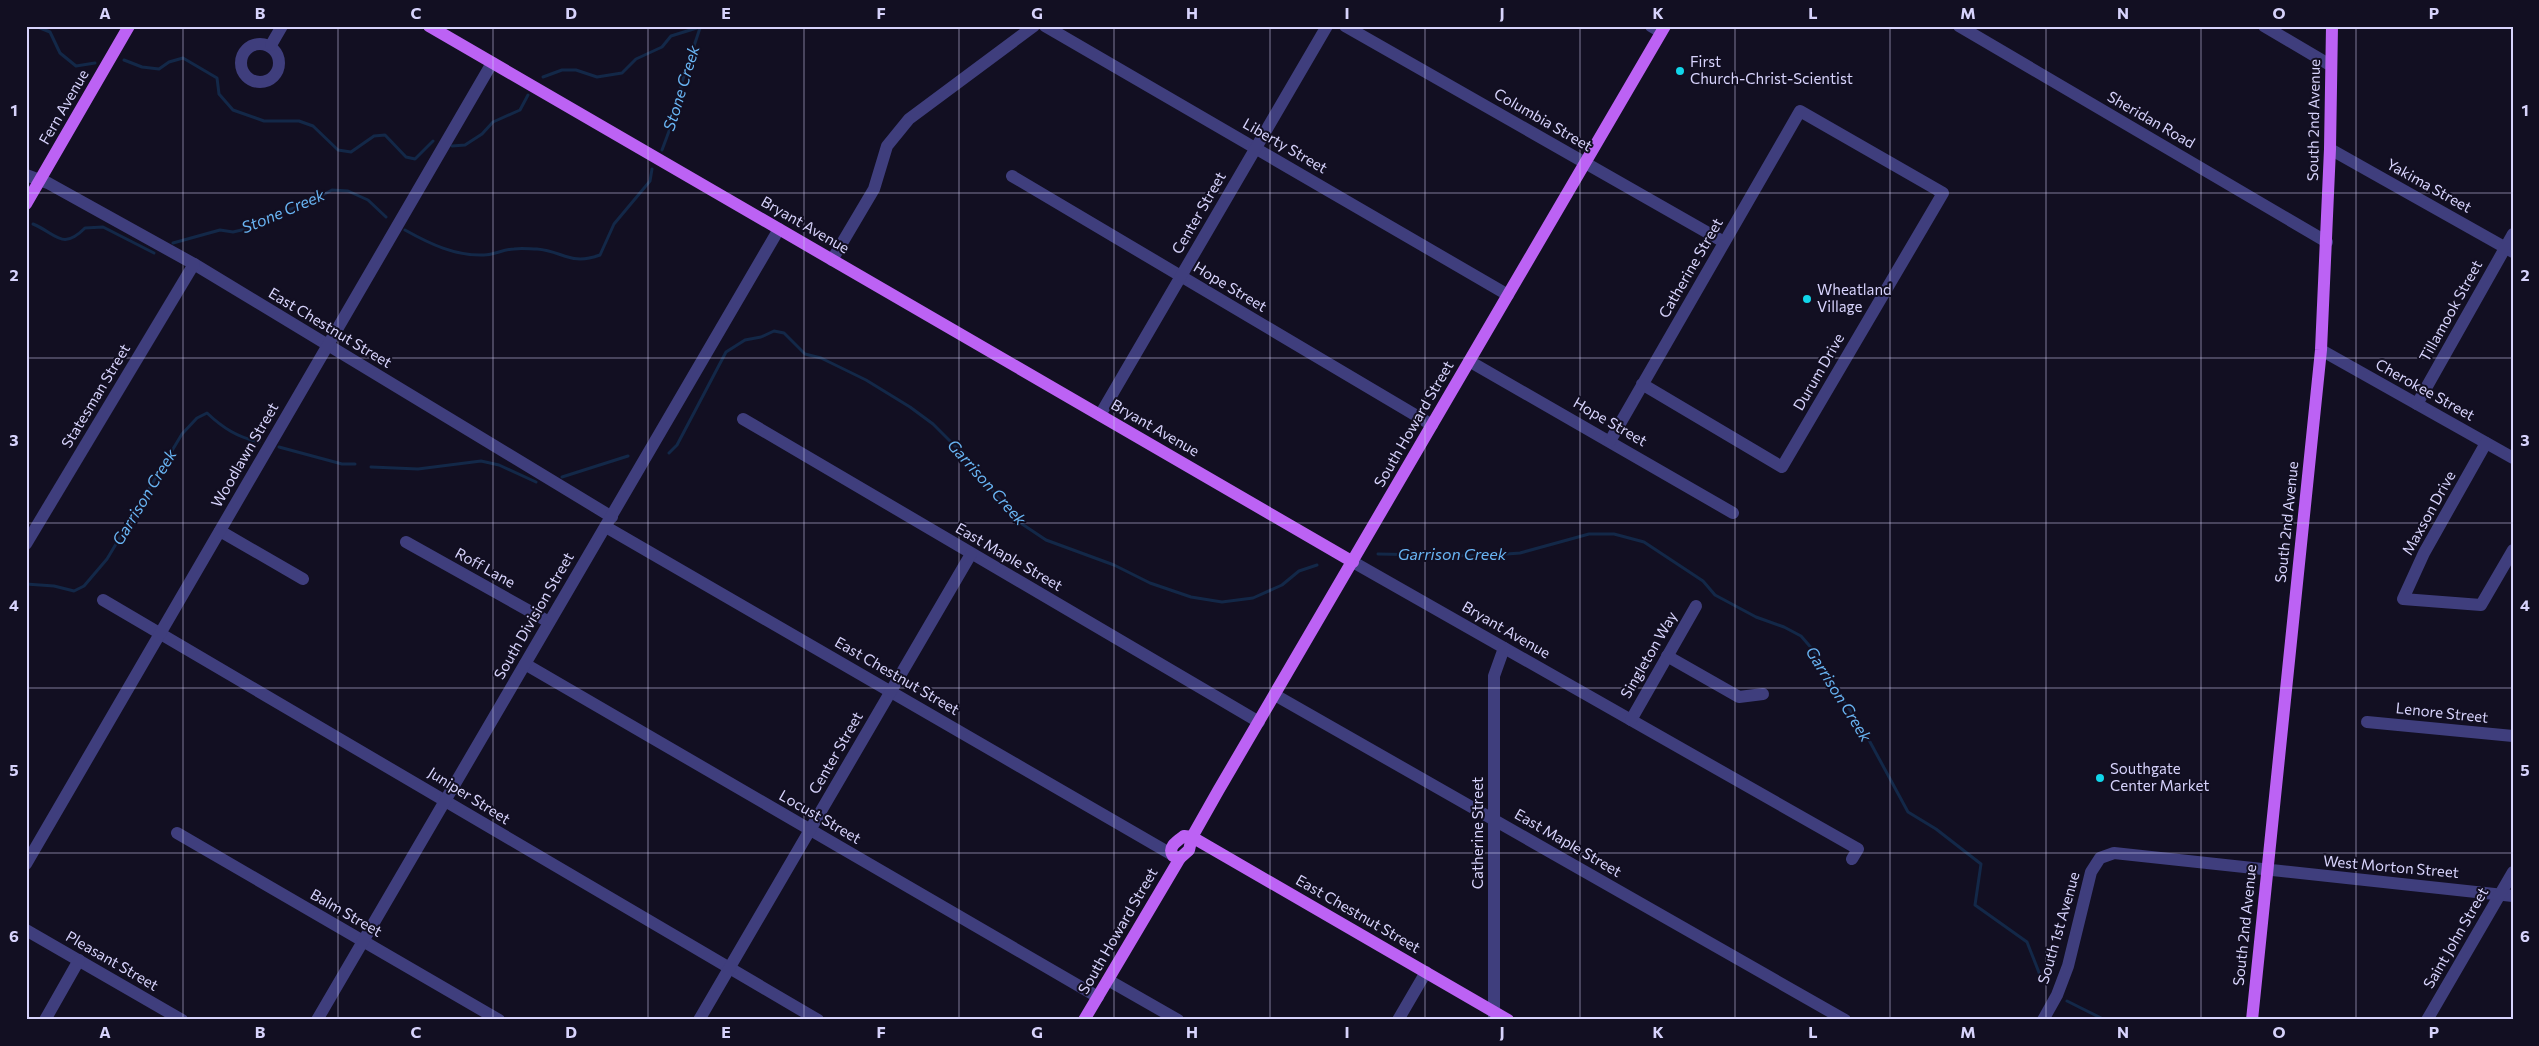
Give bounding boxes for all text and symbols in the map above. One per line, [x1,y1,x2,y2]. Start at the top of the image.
text: A [99,3,111,22]
text: B [255,3,266,22]
text: C [411,3,422,22]
text: D [565,3,577,22]
text: E [721,3,731,22]
text: F [876,3,886,22]
text: G [1031,3,1043,22]
text: H [1186,3,1198,22]
text: I [1344,3,1350,22]
text: J [1499,3,1505,22]
text: K [1652,3,1664,22]
text: L [1808,3,1818,22]
text: M [1960,3,1976,22]
text: N [2117,3,2129,22]
text: O [2272,3,2286,22]
text: P [2429,3,2439,22]
water label: Stone Creek [658,42,703,133]
place label: First Church-Christ-Scientist [1690,52,1853,87]
street label: South 2nd Avenue [2303,59,2323,181]
marker: First Church-Christ-Scientist [1674,65,1686,77]
street label: Fern Avenue [34,66,92,147]
street label: Columbia Street [1491,84,1596,155]
street label: Sheridan Road [2104,87,2199,151]
text: 1 [10,100,18,119]
text: 1 [2521,100,2529,119]
street label: Liberty Street [1240,114,1331,177]
street label: Yakima Street [2384,154,2475,216]
street label: Center Street [1167,168,1229,257]
water label: Stone Creek [238,184,328,237]
street label: Bryant Avenue [758,192,853,257]
street label: Catherine Street [1654,214,1726,321]
street label: Hope Street [1191,257,1270,315]
street label: Tillamook Street [2415,257,2485,364]
text: 2 [9,265,19,284]
text: 2 [2520,265,2530,284]
place label: Wheatland Village [1817,280,1892,315]
street label: East Chestnut Street [266,283,395,371]
marker: Wheatland Village [1801,293,1813,305]
street label: Durum Drive [1789,330,1847,413]
street label: Statesman Street [57,340,133,451]
street label: Cherokee Street [2373,354,2478,424]
street label: South Howard Street [1370,357,1457,490]
street label: Hope Street [1570,393,1651,449]
street label: Bryant Avenue [1108,395,1203,460]
street label: Woodlawn Street [207,399,281,510]
text: 3 [9,430,19,449]
text: 3 [2520,430,2530,449]
water label: Garrison Creek [944,435,1031,529]
water label: Garrison Creek [107,445,180,548]
street label: South 2nd Avenue [2271,460,2301,584]
street label: Maxson Drive [2398,467,2459,558]
street label: East Maple Street [953,518,1066,594]
street label: Roff Lane [452,543,519,591]
water label: Garrison Creek [1398,544,1507,563]
street label: South Division Street [489,549,577,682]
text: 4 [9,595,19,614]
text: 4 [2520,595,2530,614]
street label: Bryant Avenue [1459,597,1554,662]
street label: Singleton Way [1616,608,1680,701]
street label: East Chestnut Street [832,632,963,718]
water label: Garrison Creek [1803,643,1876,745]
street label: Lenore Street [2395,698,2489,726]
street label: Center Street [804,708,866,797]
place label: Southgate Center Market [2110,759,2209,794]
text: 5 [9,760,19,779]
text: 5 [2520,760,2530,779]
street label: Juniper Street [425,763,514,827]
marker: Southgate Center Market [2094,772,2106,784]
street label: Catherine Street [1468,777,1486,889]
street label: Locust Street [776,785,865,847]
street label: East Maple Street [1512,804,1625,880]
street label: West Morton Street [2322,851,2460,881]
street label: South 2nd Avenue [2229,863,2259,987]
street label: South Howard Street [1074,864,1161,997]
street label: South 1st Avenue [2033,869,2083,986]
street label: East Chestnut Street [1293,870,1424,956]
street label: Balm Street [307,884,386,940]
street label: Saint John Street [2419,884,2491,991]
text: 6 [9,926,19,945]
street label: Pleasant Street [63,926,162,994]
text: 6 [2520,926,2530,945]
text: A [99,1022,111,1041]
text: B [255,1022,266,1041]
text: C [411,1022,422,1041]
text: D [565,1022,577,1041]
text: E [721,1022,731,1041]
text: F [876,1022,886,1041]
text: G [1031,1022,1043,1041]
text: H [1186,1022,1198,1041]
text: I [1344,1022,1350,1041]
text: J [1499,1022,1505,1041]
text: K [1652,1022,1664,1041]
text: L [1808,1022,1818,1041]
text: M [1960,1022,1976,1041]
text: N [2117,1022,2129,1041]
text: O [2272,1022,2286,1041]
text: P [2429,1022,2439,1041]

